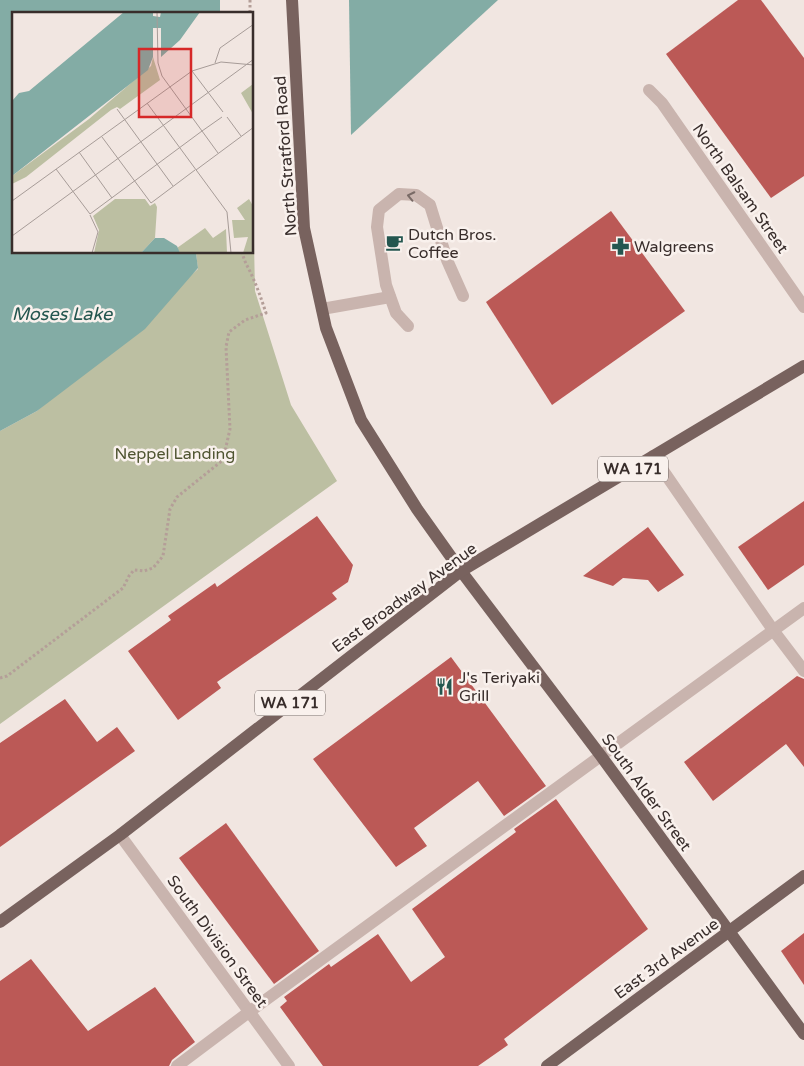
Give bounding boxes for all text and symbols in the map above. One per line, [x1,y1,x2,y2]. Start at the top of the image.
inset map [12,12,254,254]
street label: North Stratford Road [270,75,302,237]
street label: North Balsam Street [688,120,792,257]
one-way arrow [407,191,415,202]
place label: Dutch Bros. Coffee [408,225,497,263]
cafe icon: Dutch Bros. Coffee [384,233,404,253]
pharmacy icon: Walgreens [610,236,630,256]
place label: Walgreens [634,237,714,257]
water label: Moses Lake [12,303,113,325]
park label: Neppel Landing [115,444,235,464]
road number: WA 171 [598,456,668,482]
street label: East Broadway Avenue [328,539,481,657]
place label: J's Teriyaki Grill [459,668,540,706]
restaurant icon: J's Teriyaki Grill [435,676,455,696]
road number: WA 171 [255,690,325,716]
street label: South Alder Street [597,730,696,855]
street label: South Division Street [162,872,272,1012]
street label: East 3rd Avenue [610,914,723,1003]

